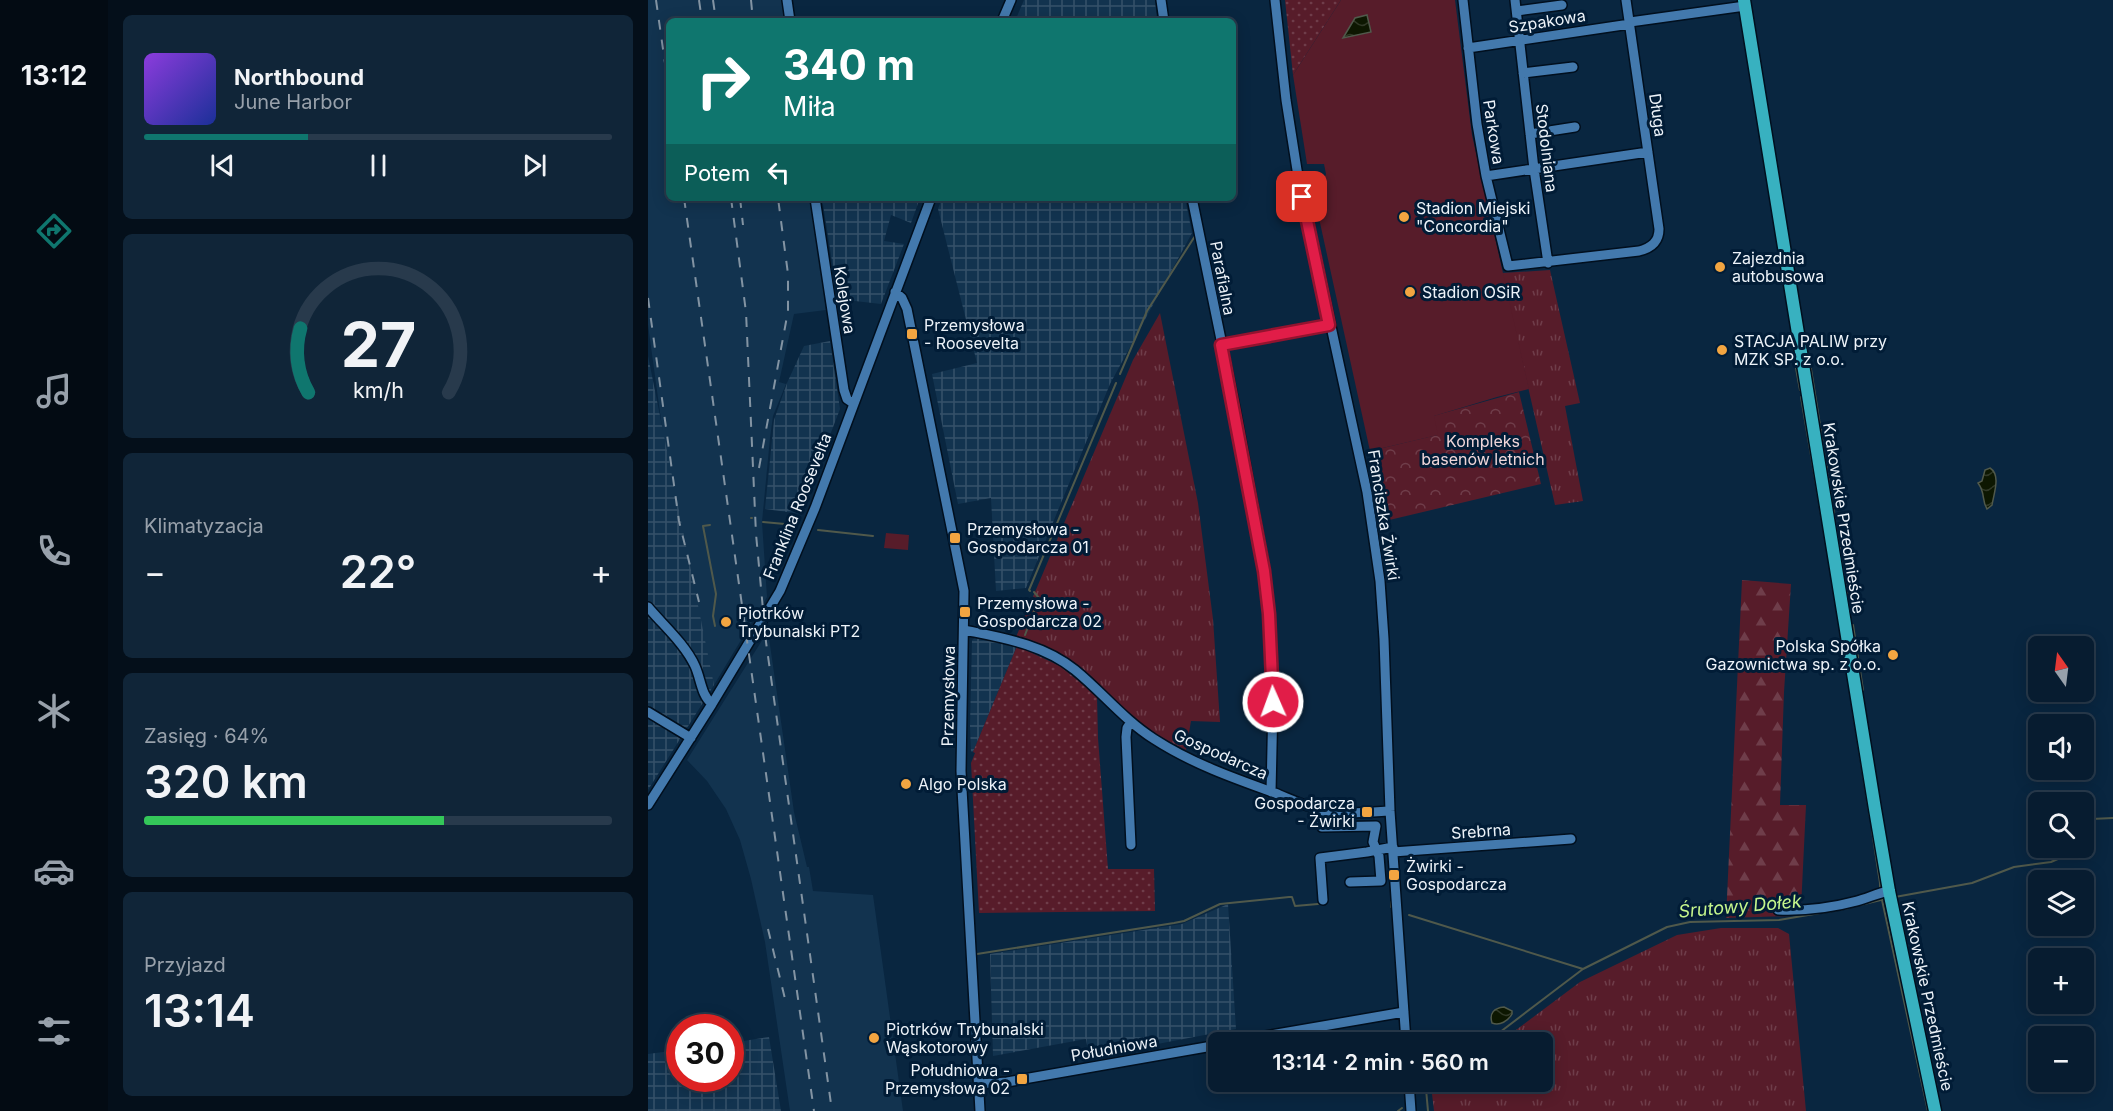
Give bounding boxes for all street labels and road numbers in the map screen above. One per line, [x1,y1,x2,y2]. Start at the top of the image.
street label: Szpakowa [1507,5,1587,37]
street label: Długa [1645,92,1671,138]
street label: Parkowa [1479,98,1509,166]
street label: Stodolniana [1532,103,1562,193]
street label: Parafialna [1206,239,1240,317]
street label: Kolejowa [830,265,860,335]
street label: Krakowskie Przedmieście [1819,421,1869,615]
street label: Franklina Roosevelta [759,430,835,582]
street label: Franciszka Żwirki [1364,448,1404,582]
street label: Przemysłowa [937,646,959,746]
street label: Gospodarcza [1171,724,1271,784]
street label: Srebrna [1450,819,1512,843]
street label: Krakowskie Przedmieście [1898,899,1958,1093]
street label: Południowa [1069,1031,1159,1065]

